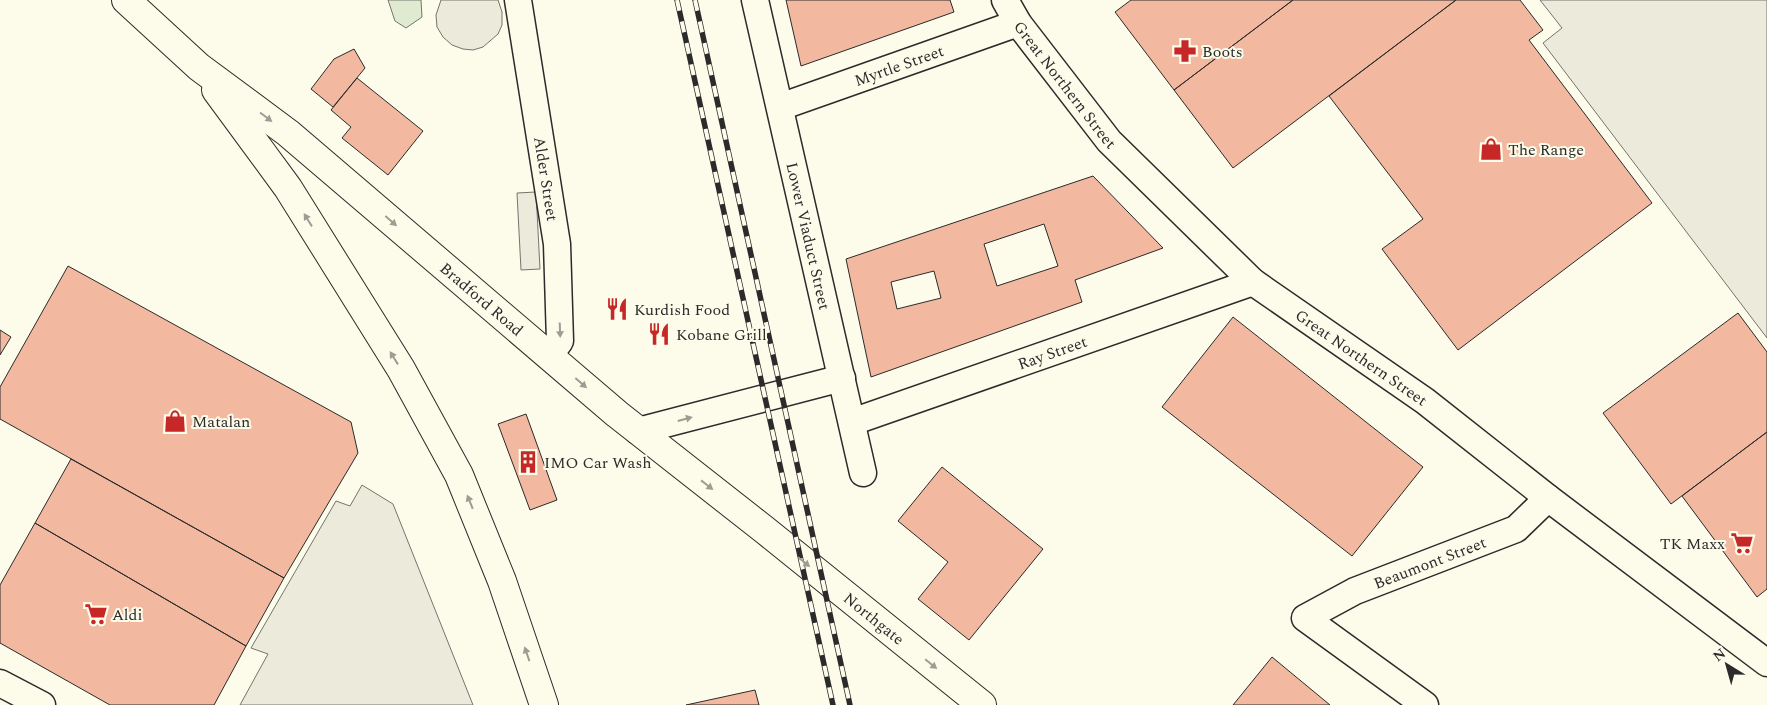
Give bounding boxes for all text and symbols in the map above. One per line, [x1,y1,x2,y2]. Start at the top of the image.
street label: Great Northern Street [1007,16,1122,155]
pharmacy icon: Boots [1172,38,1198,64]
street label: Myrtle Street [851,39,948,93]
place label: Boots [1202,40,1243,64]
one-way arrow [259,111,272,122]
street label: Alder Street [527,135,564,223]
shop icon: The Range [1478,136,1504,162]
place label: The Range [1508,138,1584,162]
street label: Lower Viaduct Street [779,160,836,313]
one-way arrow [304,213,313,226]
one-way arrow [384,215,397,226]
street label: Bradford Road [434,257,528,342]
restaurant icon: Kurdish Food [604,296,630,322]
place label: Kurdish Food [634,298,730,322]
street label: Great Northern Street [1290,304,1432,412]
restaurant icon: Kobane Grill [646,321,672,347]
one-way arrow [556,322,564,338]
place label: Kobane Grill [676,323,767,347]
street label: Ray Street [1014,330,1091,376]
one-way arrow [389,351,399,365]
one-way arrow [574,378,587,389]
shop icon: Matalan [162,408,188,434]
place label: Matalan [192,410,250,434]
one-way arrow [678,414,693,422]
building icon: IMO Car Wash [515,449,541,475]
place label: IMO Car Wash [544,451,652,475]
one-way arrow [700,480,713,491]
one-way arrow [465,494,473,509]
supermarket icon: TK Maxx [1729,530,1755,556]
street label: Beaumont Street [1370,531,1490,596]
place label: TK Maxx [1660,532,1725,556]
one-way arrow [797,556,810,567]
street label: Northgate [838,587,909,651]
supermarket icon: Aldi [83,601,109,627]
place label: Aldi [112,603,143,627]
north arrow [1702,640,1752,690]
text: N [1709,643,1730,667]
one-way arrow [523,646,530,661]
one-way arrow [924,658,937,669]

